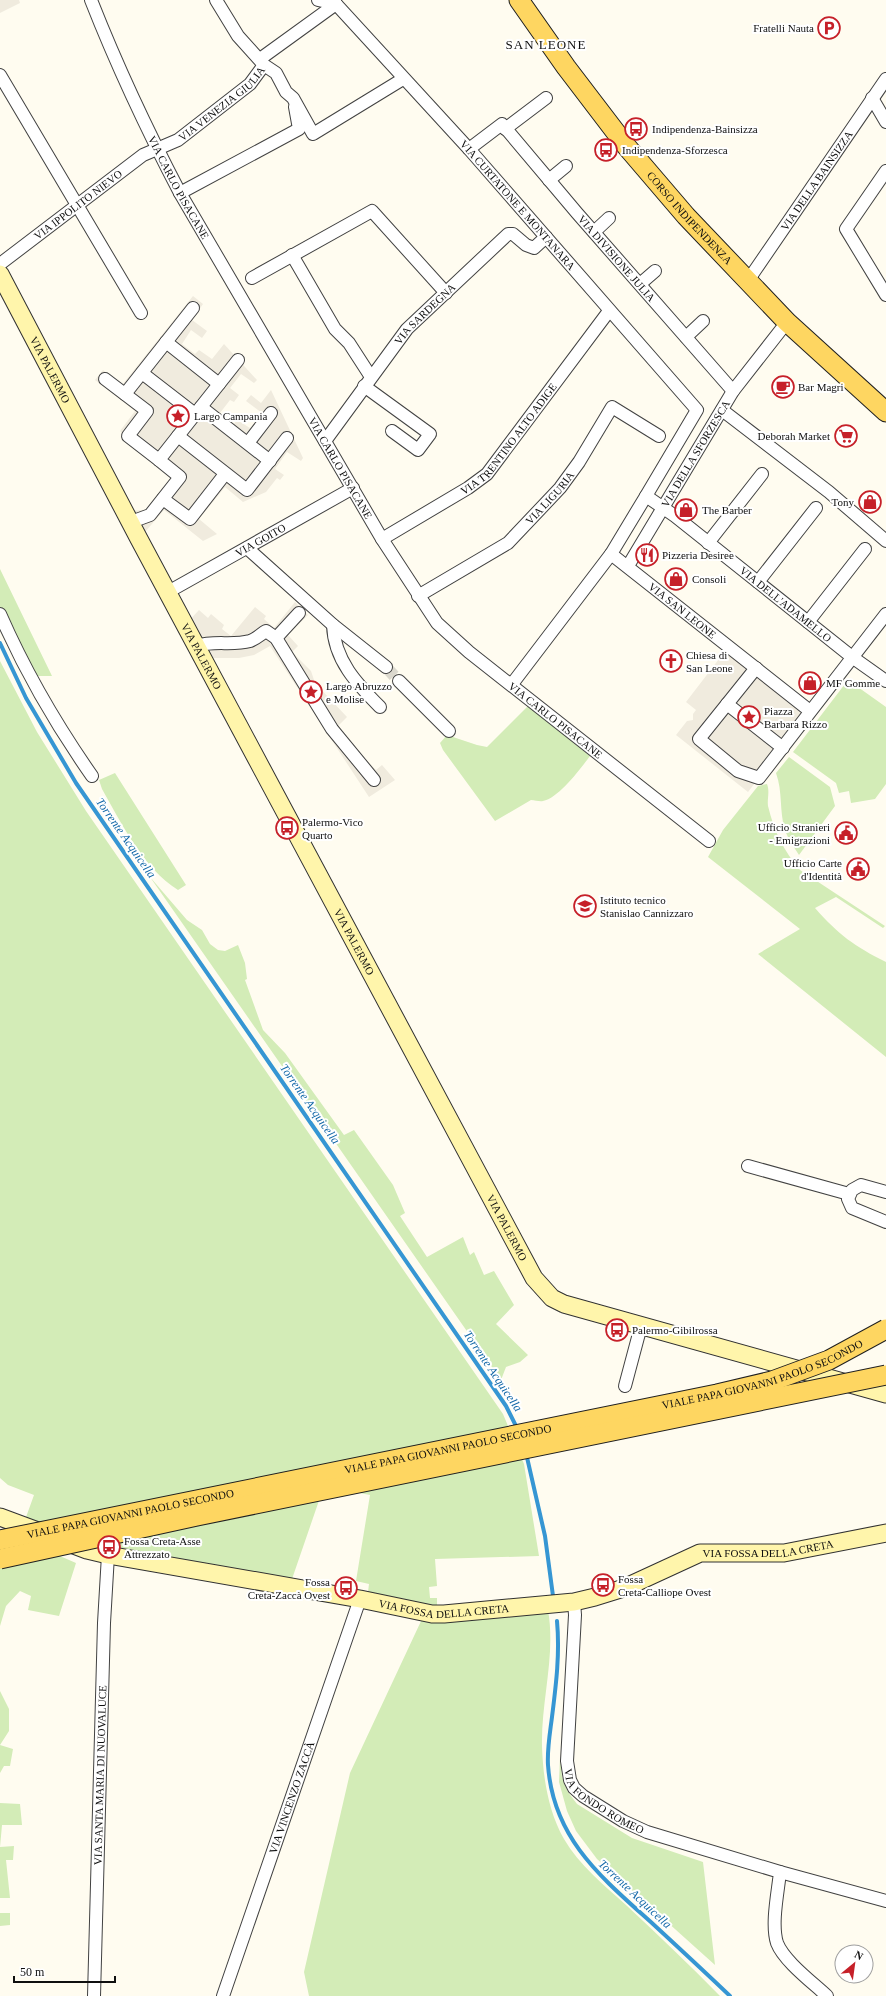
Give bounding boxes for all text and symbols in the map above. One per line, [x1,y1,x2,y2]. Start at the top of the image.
parking icon: Fratelli Nauta [816,15,842,41]
place label: Fratelli Nauta [753,22,814,34]
district label: SAN LEONE [506,37,586,52]
street label: VIA VENEZIA GIULIA [176,64,267,143]
bus stop icon: Indipendenza-Bainsizza [623,116,649,142]
place label: Indipendenza-Bainsizza [652,123,758,135]
street label: VIA DELLA BAINSIZZA [778,128,855,233]
street label: VIA CARLO PISACANE [146,134,212,241]
bus stop icon: Indipendenza-Sforzesca [593,137,619,163]
street label: VIA CURTATONE E MONTANARA [458,138,578,272]
place label: Indipendenza-Sforzesca [622,144,728,156]
street label: VIA IPPOLITO NIEVO [32,167,124,242]
street label: CORSO INDIPENDENZA [645,169,735,267]
street label: VIA DIVISIONE JULIA [576,213,658,304]
street label: VIA SARDEGNA [392,281,458,347]
street label: VIA PALERMO [28,334,73,405]
cafe icon: Bar Magri [770,374,796,400]
street label: VIA TRENTINO ALTO ADIGE [458,380,559,497]
place label: Bar Magri [798,381,844,393]
street label: VIA DELLA SFORZESCA [659,398,732,509]
place icon: Largo Campania [165,403,191,429]
place label: Largo Campania [194,410,268,422]
street label: VIA CARLO PISACANE [306,415,375,521]
supermarket icon: Deborah Market [833,423,859,449]
place label: Deborah Market [758,430,830,442]
street label: VIA LIGURIA [523,469,576,527]
shop icon: Tony [857,489,883,515]
place label: Tony [832,496,854,508]
shop icon: The Barber [673,497,699,523]
place label: The Barber [702,504,752,516]
street label: VIA GOITO [233,521,288,559]
restaurant icon: Pizzeria Desiree [634,542,660,568]
place label: Pizzeria Desiree [662,549,734,561]
street label: VIA DELL'ADAMELLO [737,564,834,644]
shop icon: Consoli [663,566,689,592]
place label: Consoli [692,573,726,585]
street label: VIA SAN LEONE [646,580,719,641]
street label: VIA PALERMO [179,621,224,691]
church icon: Chiesa di San Leone [658,648,684,674]
place label: Chiesa di San Leone [686,649,733,674]
shop icon: MF Gomme [797,670,823,696]
place label: MF Gomme [826,677,880,689]
place icon: Largo Abruzzo e Molise [298,679,324,705]
place label: Largo Abruzzo e Molise [326,680,393,705]
street label: VIA CARLO PISACANE [506,680,605,761]
place icon: Piazza Barbara Rizzo [736,704,762,730]
place label: Piazza Barbara Rizzo [764,705,828,730]
water label: Torrente Acquicella [93,795,159,881]
bus stop icon: Palermo-Vico Quarto [274,815,300,841]
place label: Palermo-Vico Quarto [302,816,364,841]
public building icon: Ufficio Stranieri - Emigrazioni [833,820,859,846]
place label: Ufficio Stranieri - Emigrazioni [758,821,830,846]
public building icon: Ufficio Carte d'Identità [845,856,871,882]
place label: Ufficio Carte d'Identità [784,857,842,882]
school or university icon: Istituto tecnico Stanislao Cannizzaro [572,893,598,919]
place label: Istituto tecnico Stanislao Cannizzaro [600,894,694,919]
street label: VIA PALERMO [332,907,377,977]
water label: Torrente Acquicella [277,1061,343,1147]
street label: VIA PALERMO [484,1192,530,1263]
bus stop icon: Palermo-Gibilrossa [604,1317,630,1343]
place label: Palermo-Gibilrossa [632,1324,718,1336]
water label: Torrente Acquicella [461,1328,525,1414]
street label: VIALE PAPA GIOVANNI PAOLO SECONDO [661,1337,865,1411]
street label: VIALE PAPA GIOVANNI PAOLO SECONDO [343,1422,552,1476]
street label: VIALE PAPA GIOVANNI PAOLO SECONDO [26,1487,235,1540]
bus stop icon: Fossa Creta-Asse Attrezzato [96,1534,122,1560]
place label: Fossa Creta-Asse Attrezzato [124,1535,201,1560]
street label: VIA FOSSA DELLA CRETA [703,1537,834,1559]
bus stop icon: Fossa Creta-Calliope Ovest [590,1572,616,1598]
place label: Fossa Creta-Calliope Ovest [618,1573,711,1598]
bus stop icon: Fossa Creta-Zaccà Ovest [333,1575,359,1601]
place label: Fossa Creta-Zaccà Ovest [248,1576,330,1601]
street label: VIA FOSSA DELLA CRETA [378,1597,510,1620]
street label: VIA SANTA MARIA DI NUOVALUCE [92,1685,108,1865]
street label: VIA VINCENZO ZACCÀ [267,1740,316,1855]
street label: VIA FONDO ROMEO [562,1768,646,1836]
water label: Torrente Acquicella [596,1857,674,1931]
north arrow [834,1944,874,1984]
text: N [852,1948,865,1962]
scale bar [14,1958,115,1984]
text: 50 m [20,1965,45,1979]

